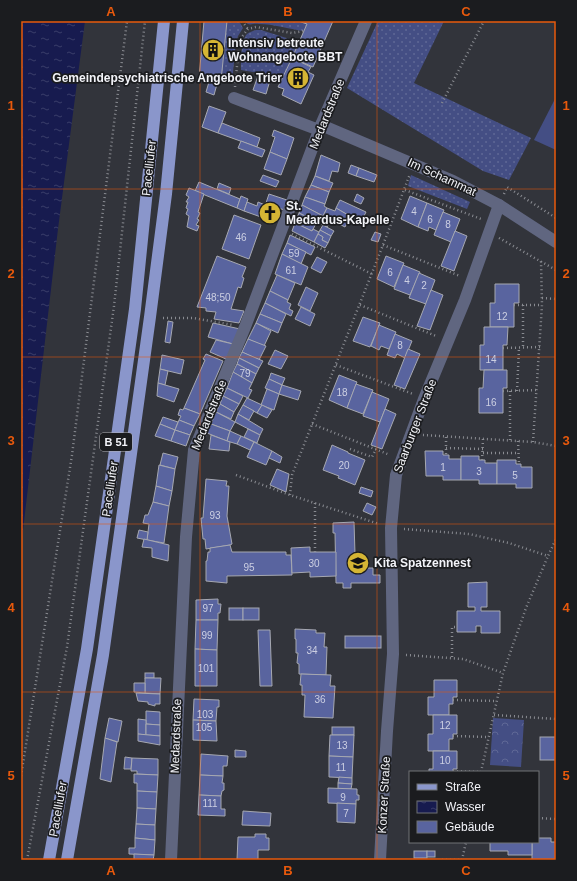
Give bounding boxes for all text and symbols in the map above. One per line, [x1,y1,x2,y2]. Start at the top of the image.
text: A [106,4,116,19]
text: B [283,4,293,19]
text: C [461,4,471,19]
place label: Intensiv betreute Wohnangebote BBT [228,36,343,64]
building icon: Intensiv betreute Wohnangebote BBT [200,37,226,63]
building icon: Gemeindepsychiatrische Angebote Trier [285,65,311,91]
place label: Gemeindepsychiatrische Angebote Trier [52,71,282,85]
street label: Medardstraße [307,76,348,151]
text: 1 [7,98,15,113]
text: 1 [562,98,570,113]
street label: Pacelliufer [139,139,159,197]
street label: Im Schammat [406,155,479,199]
place label: St. Medardus-Kapelle [286,199,390,227]
church icon: St. Medardus-Kapelle [257,200,283,226]
house number: 4 [411,206,417,217]
house number: 6 [427,214,433,225]
house number: 8 [445,219,451,230]
house number: 46 [235,232,247,243]
house number: 59 [288,248,300,259]
house number: 61 [285,265,297,276]
text: 2 [7,266,15,281]
text: 2 [562,266,570,281]
house number: 6 [387,267,393,278]
house number: 4 [404,275,410,286]
house number: 2 [421,280,427,291]
house number: 48;50 [205,292,231,303]
house number: 12 [496,311,508,322]
house number: 8 [397,340,403,351]
house number: 14 [485,354,497,365]
house number: 79 [239,368,251,379]
street label: Medardstraße [189,377,230,452]
street label: Saarburger Straße [391,377,439,475]
house number: 18 [336,387,348,398]
house number: 16 [485,397,497,408]
text: 3 [7,433,15,448]
road number: B 51 [100,433,132,451]
text: 3 [562,433,570,448]
street label: Pacelliufer [99,460,121,518]
house number: 20 [338,460,350,471]
house number: 1 [440,462,446,473]
house number: 3 [476,466,482,477]
house number: 5 [512,470,518,481]
house number: 93 [209,510,221,521]
school or university icon: Kita Spatzennest [345,550,371,576]
place label: Kita Spatzennest [374,556,471,570]
house number: 30 [308,558,320,569]
house number: 95 [243,562,255,573]
text: 4 [7,600,15,615]
text: 4 [562,600,570,615]
house number: 97 [202,603,214,614]
house number: 99 [201,630,213,641]
house number: 34 [306,645,318,656]
house number: 101 [198,663,215,674]
house number: 36 [314,694,326,705]
street label: Medardstraße [168,698,184,774]
house number: 103 [197,709,214,720]
house number: 12 [439,720,451,731]
house number: 105 [196,722,213,733]
house number: 13 [336,740,348,751]
house number: 10 [439,755,451,766]
street label: Konzer Straße [375,756,393,834]
house number: 11 [336,762,347,773]
text: 5 [7,768,15,783]
text: 5 [562,768,570,783]
legend [409,771,539,843]
street label: Pacelliufer [46,780,70,838]
text: Straße [445,780,481,794]
house number: 9 [340,792,346,803]
house number: 111 [202,798,218,809]
text: Wasser [445,800,485,814]
house number: 7 [343,808,349,819]
text: Gebäude [445,820,495,834]
text: A [106,863,116,878]
text: B [283,863,293,878]
text: C [461,863,471,878]

